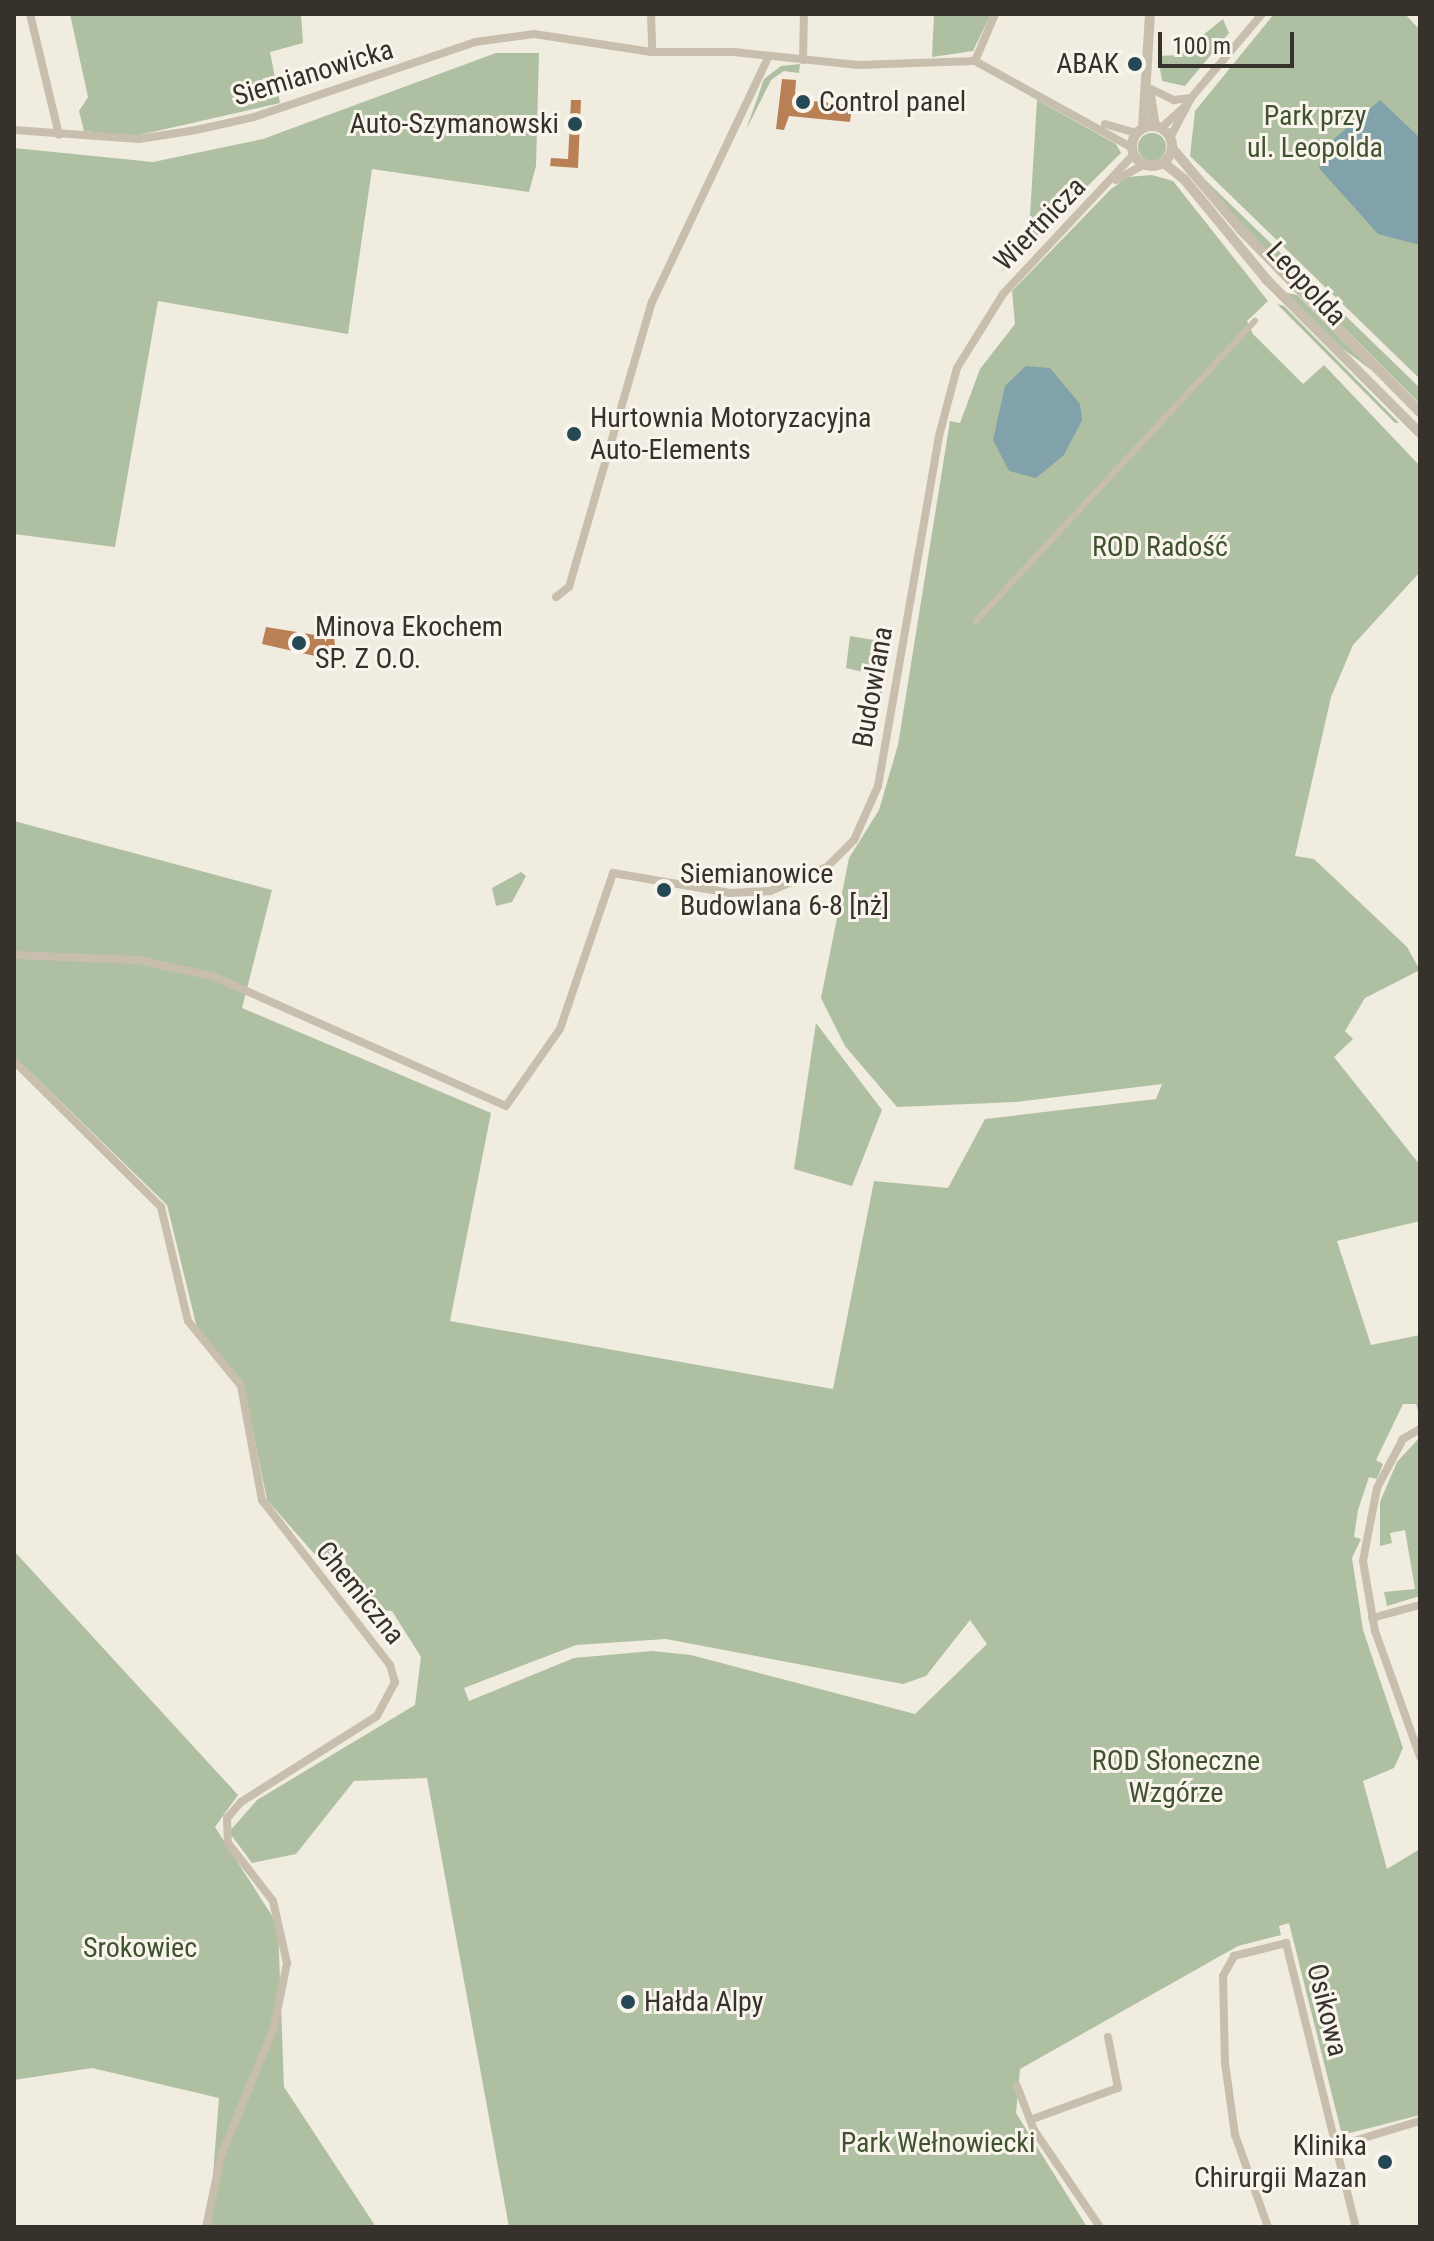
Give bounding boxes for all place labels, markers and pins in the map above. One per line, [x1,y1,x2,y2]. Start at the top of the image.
place label: ABAK [1056,47,1119,81]
marker: ABAK [1126,55,1144,73]
place label: Control panel [819,85,966,119]
marker: Control panel [794,93,812,111]
place label: Auto-Szymanowski [350,107,559,141]
marker: Auto-Szymanowski [566,115,584,133]
place label: Hurtownia Motoryzacyjna Auto-Elements [590,401,871,467]
marker: Hurtownia Motoryzacyjna Auto-Elements [565,425,583,443]
place label: Minova Ekochem SP. Z O.O. [315,610,503,676]
marker: Minova Ekochem SP. Z O.O. [290,634,308,652]
place label: Siemianowice Budowlana 6-8 [nż] [680,857,889,923]
marker: Siemianowice Budowlana 6-8 [nż] [655,881,673,899]
place label: Hałda Alpy [644,1985,763,2019]
marker: Hałda Alpy [619,1993,637,2011]
place label: Klinika Chirurgii Mazan [1194,2129,1367,2195]
marker: Klinika Chirurgii Mazan [1374,2151,1396,2173]

